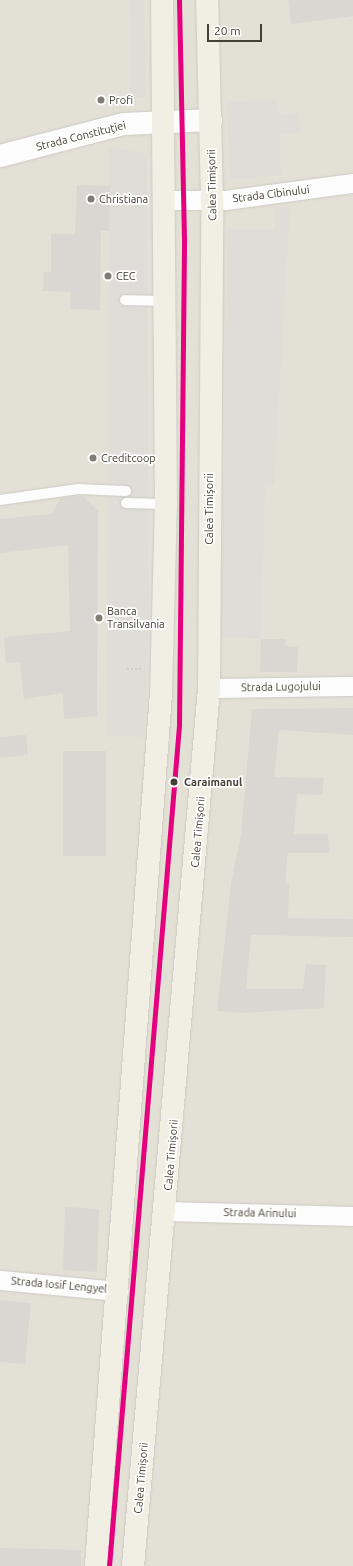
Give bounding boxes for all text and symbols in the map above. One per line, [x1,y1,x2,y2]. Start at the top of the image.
scale bar [209,16,264,42]
text: 20 m [214,24,241,37]
place label: Profi [109,93,133,107]
marker: Profi [96,95,106,105]
street label: Strada Constituției [35,118,127,154]
street label: Calea Timișorii [205,149,219,221]
street label: Strada Cibinului [232,183,310,205]
place label: Christiana [99,192,148,206]
marker: Christiana [86,194,96,204]
place label: CEC [116,269,135,283]
marker: CEC [103,271,113,281]
place label: Creditcoop [101,451,156,465]
marker: Creditcoop [88,453,98,463]
street label: Calea Timișorii [202,473,216,545]
place label: Banca Transilvania [107,605,165,631]
marker: Banca Transilvania [94,613,104,623]
street label: Strada Lugojului [241,680,321,694]
marker: Caraimanul [167,775,181,789]
place label: Caraimanul [184,775,242,789]
street label: Calea Timișorii [188,796,208,868]
street label: Calea Timișorii [161,1119,181,1191]
street label: Strada Arinului [223,1206,297,1220]
street label: Strada Iosif Lengyel [10,1274,108,1296]
street label: Calea Timișorii [131,1442,151,1514]

